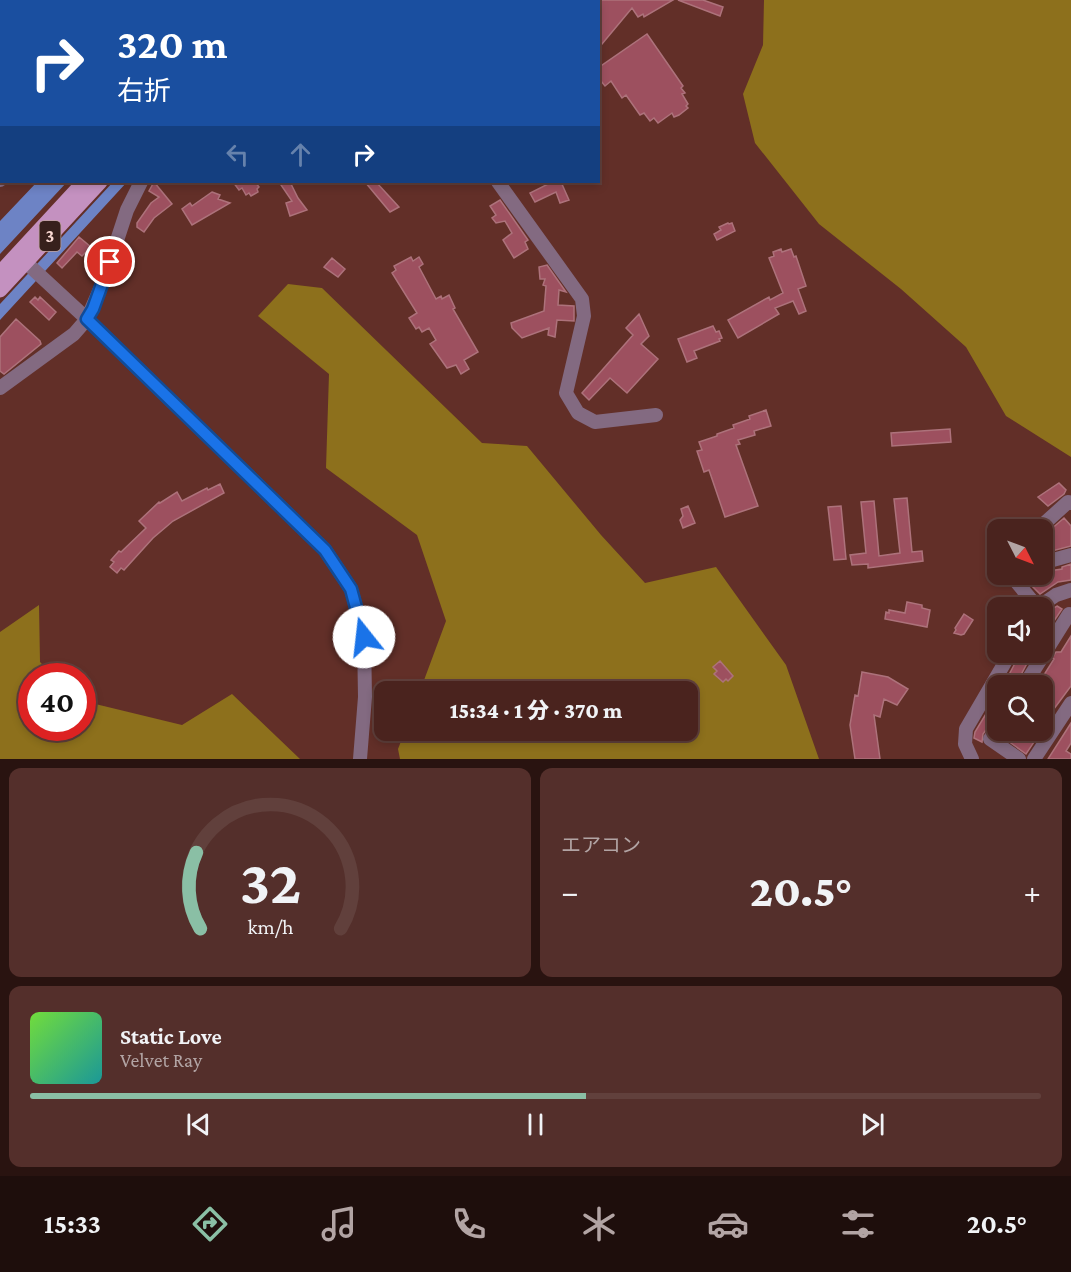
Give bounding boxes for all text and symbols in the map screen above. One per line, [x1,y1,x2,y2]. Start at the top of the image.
text: 320 m [117,20,228,67]
icon: right [18,24,96,102]
text: 右折 [117,76,171,106]
icon: left [221,138,254,171]
icon: ahead [284,138,317,171]
icon: right [347,138,380,171]
road number: 3 [40,221,60,251]
pin [84,236,135,287]
icon: arrive [93,245,126,278]
north arrow [987,519,1053,585]
map controls [987,519,1053,741]
button: sound [987,597,1053,663]
position arrow [332,605,396,669]
speed limit sign: 40 [18,663,96,741]
button: search [987,675,1053,741]
text: 15:34 · 1 分 · 370 m [450,698,622,723]
text: エアコン [561,834,641,856]
text: 32 [239,847,301,916]
text: 20.5° [749,866,853,916]
text: − [561,873,578,910]
text: + [1024,873,1041,910]
text: km/h [247,916,294,940]
text: Static Love [120,1024,222,1049]
text: Velvet Ray [120,1049,202,1071]
icon: previous [182,1108,215,1141]
icon: pause [519,1108,552,1141]
icon: next [856,1108,889,1141]
icon: directions [189,1203,231,1245]
icon: music [318,1203,360,1245]
icon: phone [448,1203,490,1245]
icon: climate [578,1203,620,1245]
icon: car [707,1203,749,1245]
icon: filters [837,1203,879,1245]
text: 15:33 [44,1209,101,1239]
text: 20.5° [967,1209,1027,1239]

